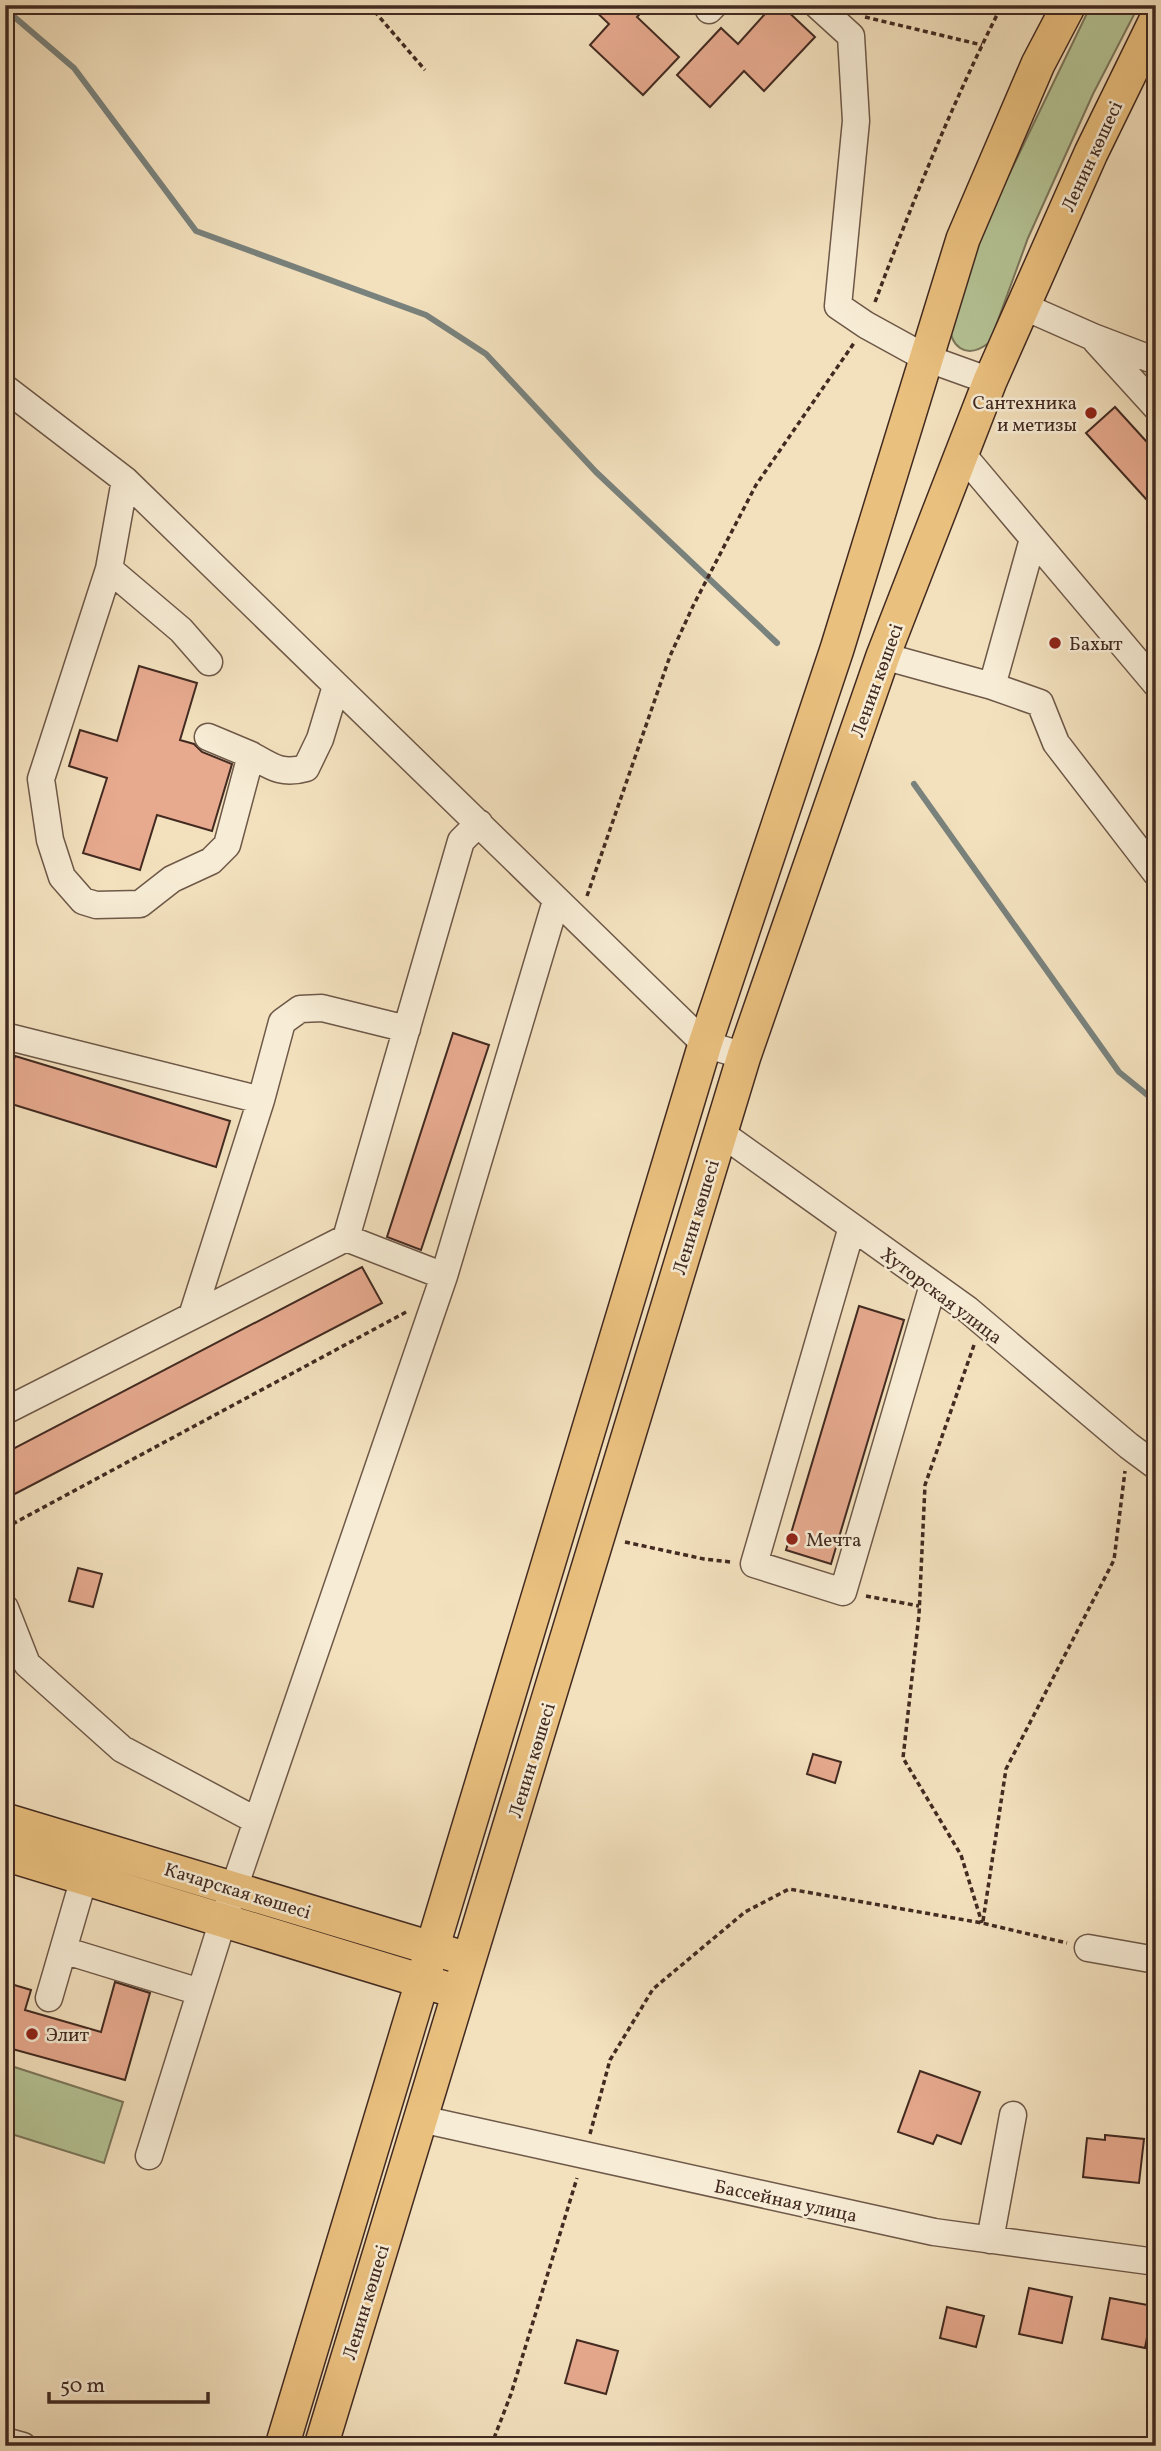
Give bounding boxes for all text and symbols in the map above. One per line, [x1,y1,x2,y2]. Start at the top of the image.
street label: Ленин көшесі [1056,97,1130,216]
place label: Сантехника и метизы [972,391,1077,439]
marker: Сантехника и метизы [1083,405,1099,421]
street label: Ленин көшесі [845,620,911,741]
place label: Бахыт [1069,632,1123,658]
marker: Бахыт [1047,635,1063,651]
street label: Ленин көшесі [667,1156,727,1278]
street label: Хуторская улица [874,1242,1007,1351]
place label: Мечта [806,1528,861,1554]
marker: Мечта [784,1531,800,1547]
street label: Ленин көшесі [503,1699,563,1821]
street label: Качарская көшесі [161,1857,314,1927]
place label: Элит [46,2023,89,2049]
marker: Элит [24,2026,40,2042]
street label: Бассейная улица [712,2174,860,2230]
street label: Ленин көшесі [337,2241,397,2363]
scale bar [49,2360,208,2404]
text: 50 m [60,2372,105,2401]

